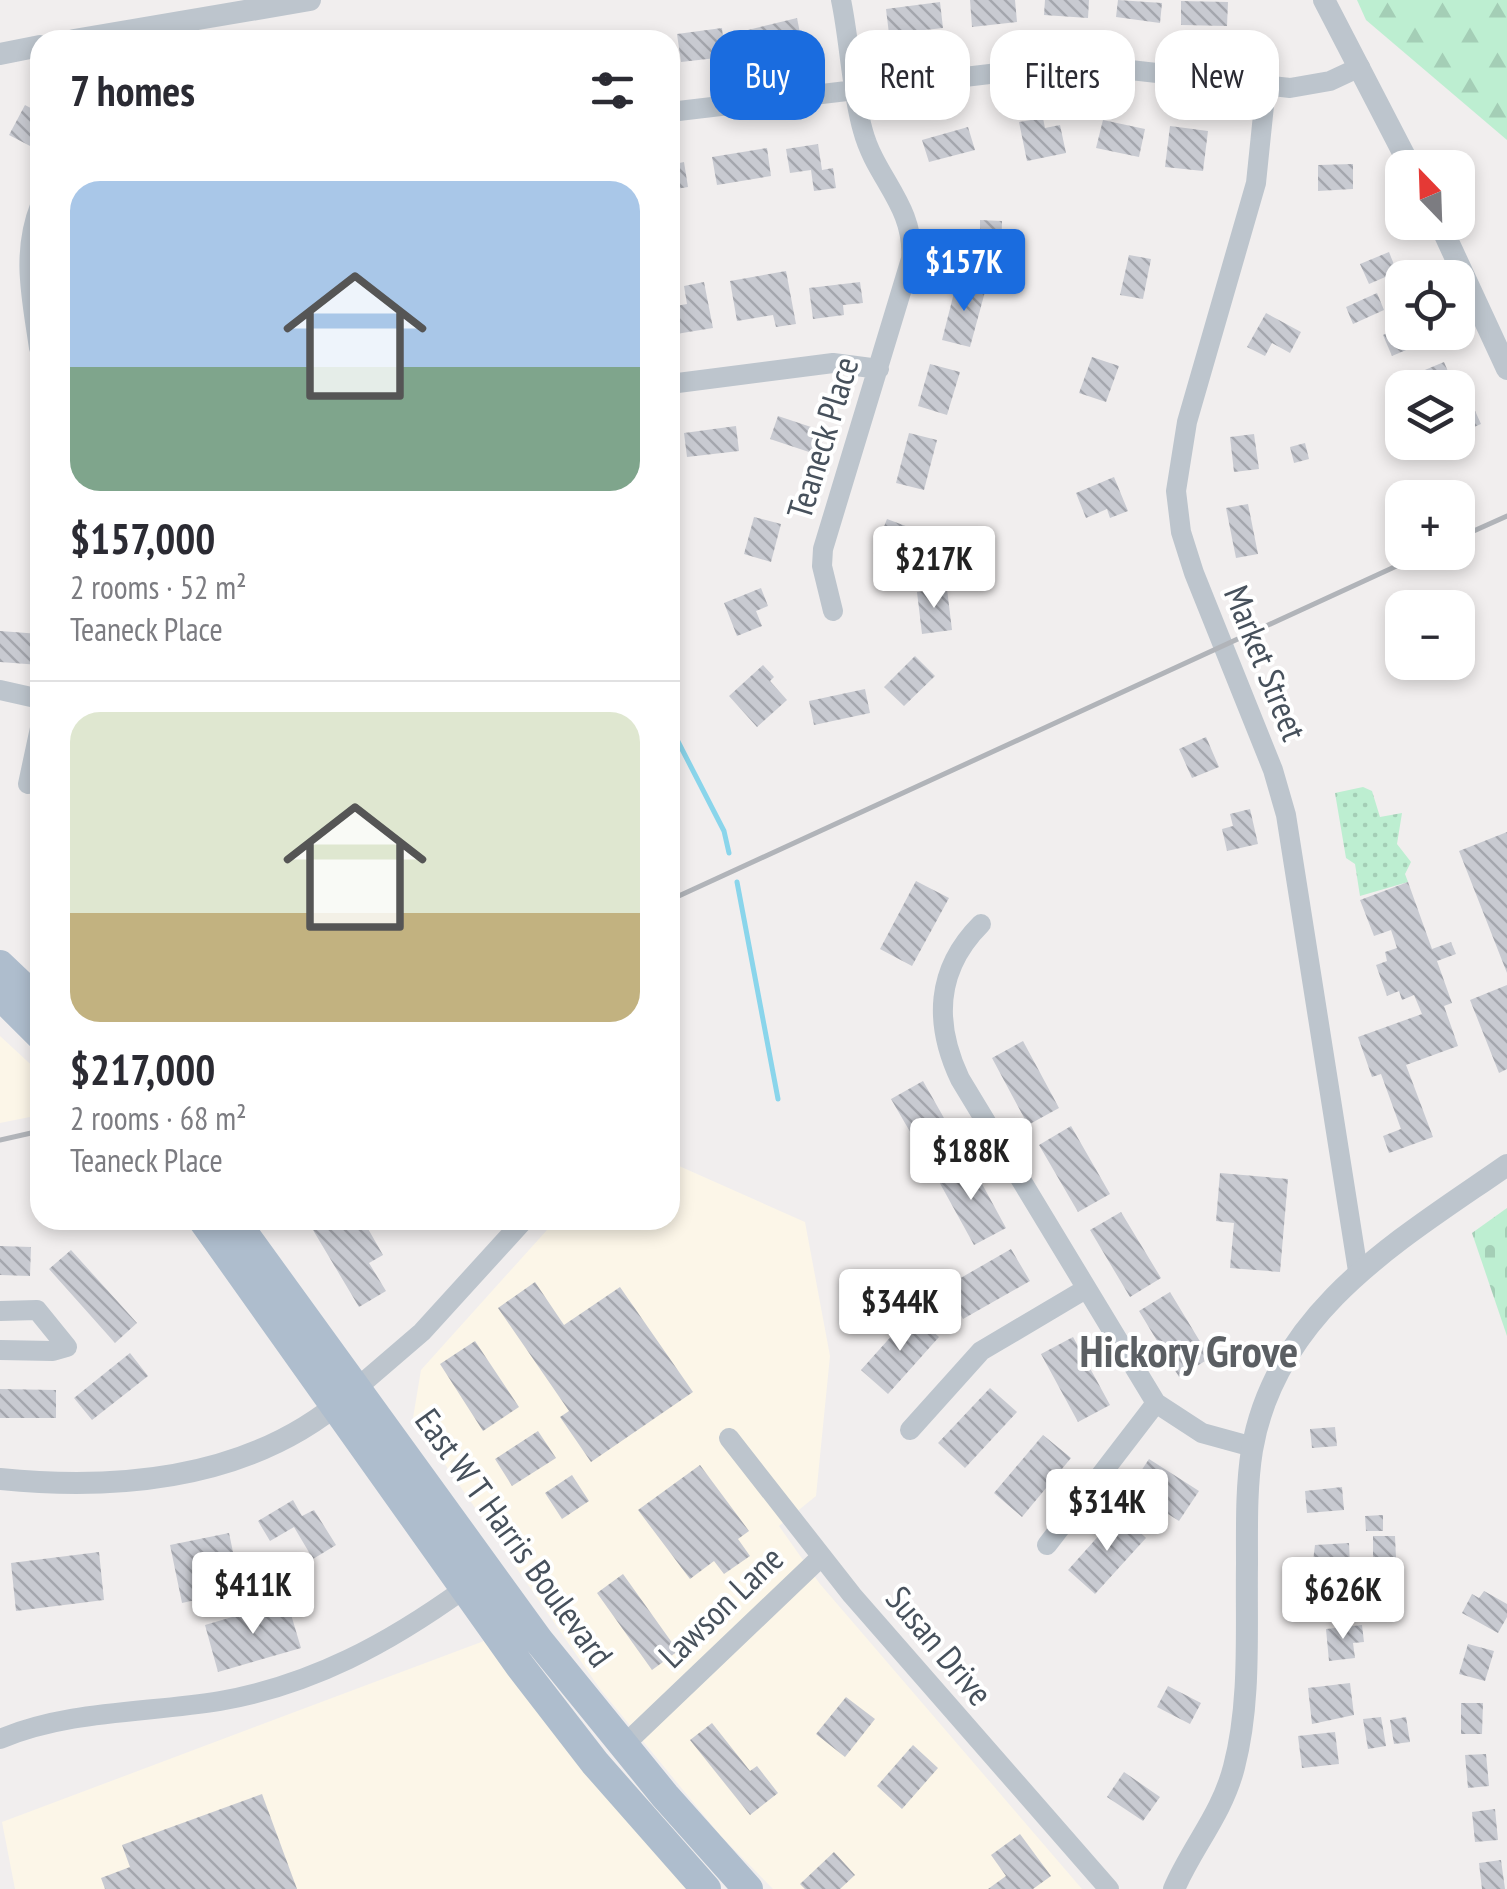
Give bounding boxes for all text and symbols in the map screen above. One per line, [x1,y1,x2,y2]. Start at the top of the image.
chip: Buy [710,30,825,120]
chip: Rent [845,30,970,120]
chip: Filters [990,30,1135,120]
chip: New [1155,30,1279,120]
text: 7 homes [70,63,195,118]
icon: filters [585,63,640,118]
north arrow [1385,150,1475,240]
map controls [1385,150,1475,680]
pin: $157K [894,229,1034,314]
text: $157K [925,240,1003,282]
icon: home [265,246,445,426]
button: locate [1385,260,1475,350]
street label: Teaneck Place [776,351,868,524]
button: layers [1385,370,1475,460]
button: + [1385,480,1475,570]
text: $157,000 [70,511,215,566]
pin: $217K [864,526,1004,611]
text: $217K [895,537,973,579]
text: 2 rooms · 52 m² [70,566,247,608]
street label: Market Street [1214,578,1318,747]
button: − [1385,590,1475,680]
text: Teaneck Place [70,608,223,650]
icon: home [265,777,445,957]
text: $217,000 [70,1042,215,1097]
text: 2 rooms · 68 m² [70,1097,247,1139]
pin: $188K [901,1118,1041,1203]
text: $188K [932,1129,1010,1171]
text: Teaneck Place [70,1139,223,1181]
pin: $344K [830,1269,970,1354]
text: $344K [861,1280,939,1322]
district label: Hickory Grove [1080,1321,1298,1379]
street label: East W T Harris Boulevard [406,1399,624,1676]
pin: $314K [1037,1469,1177,1554]
text: $314K [1068,1480,1146,1522]
street label: Lawson Lane [648,1535,792,1677]
pin: $411K [183,1552,323,1637]
pin: $626K [1273,1557,1413,1642]
text: $411K [214,1563,292,1605]
text: $626K [1304,1568,1382,1610]
street label: Susan Drive [876,1576,1003,1715]

